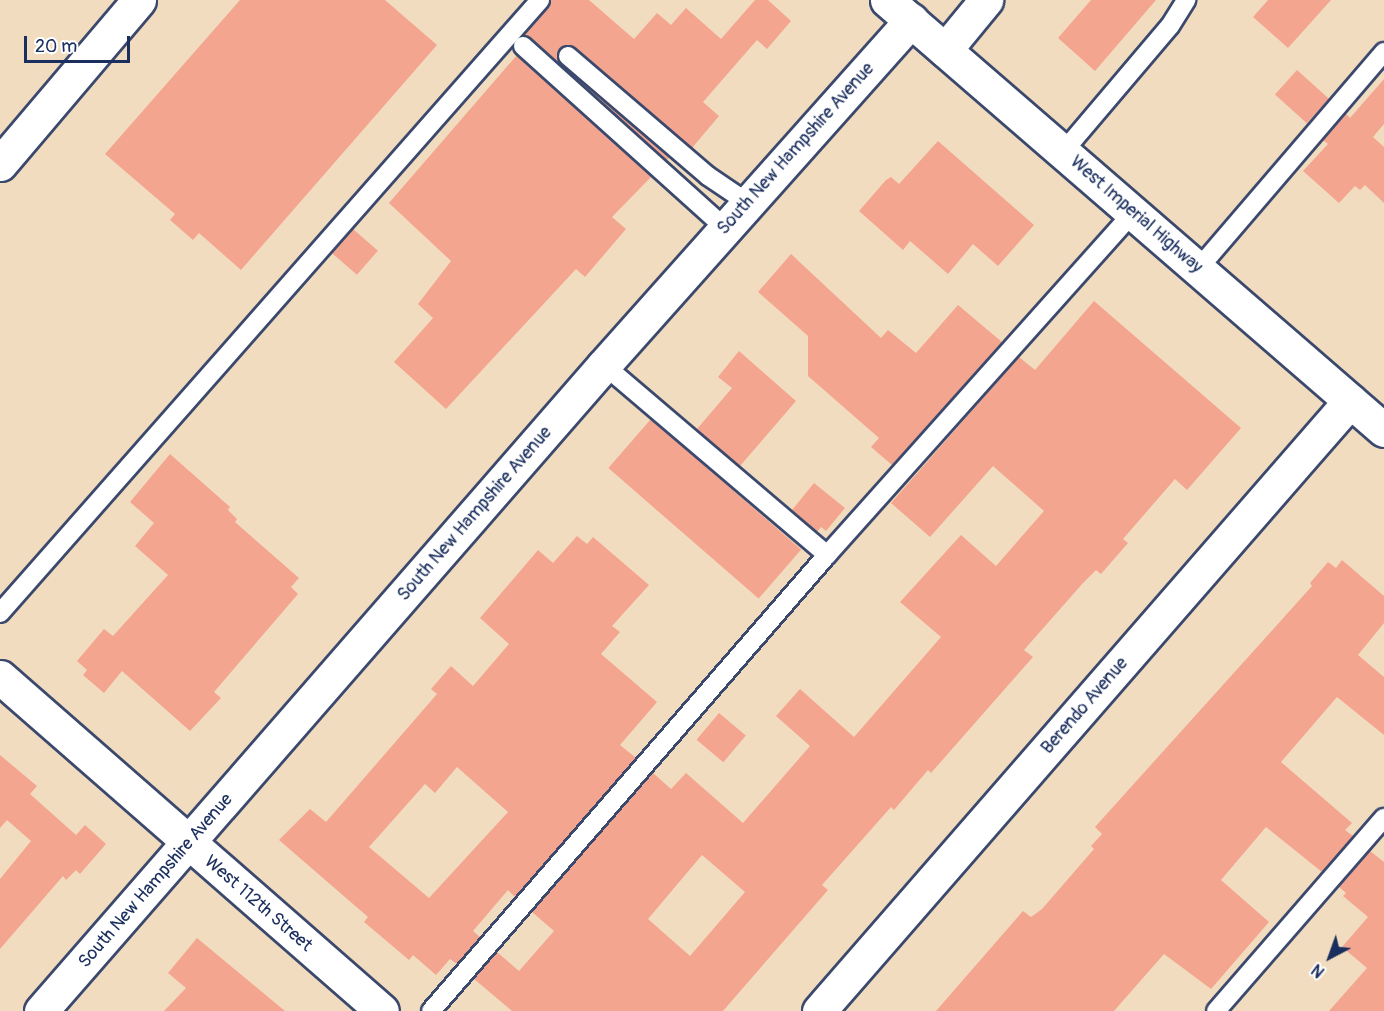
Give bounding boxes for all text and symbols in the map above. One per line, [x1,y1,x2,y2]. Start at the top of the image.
scale bar [27,24,134,62]
text: 20 m [35,35,77,58]
street label: South New Hampshire Avenue [713,58,879,240]
street label: West Imperial Highway [1065,152,1207,278]
street label: South New Hampshire Avenue [393,422,557,606]
street label: Berendo Avenue [1037,653,1133,759]
street label: South New Hampshire Avenue [74,789,238,973]
street label: West 112th Street [200,851,316,957]
north arrow [1300,927,1360,987]
text: N [1308,959,1329,982]

